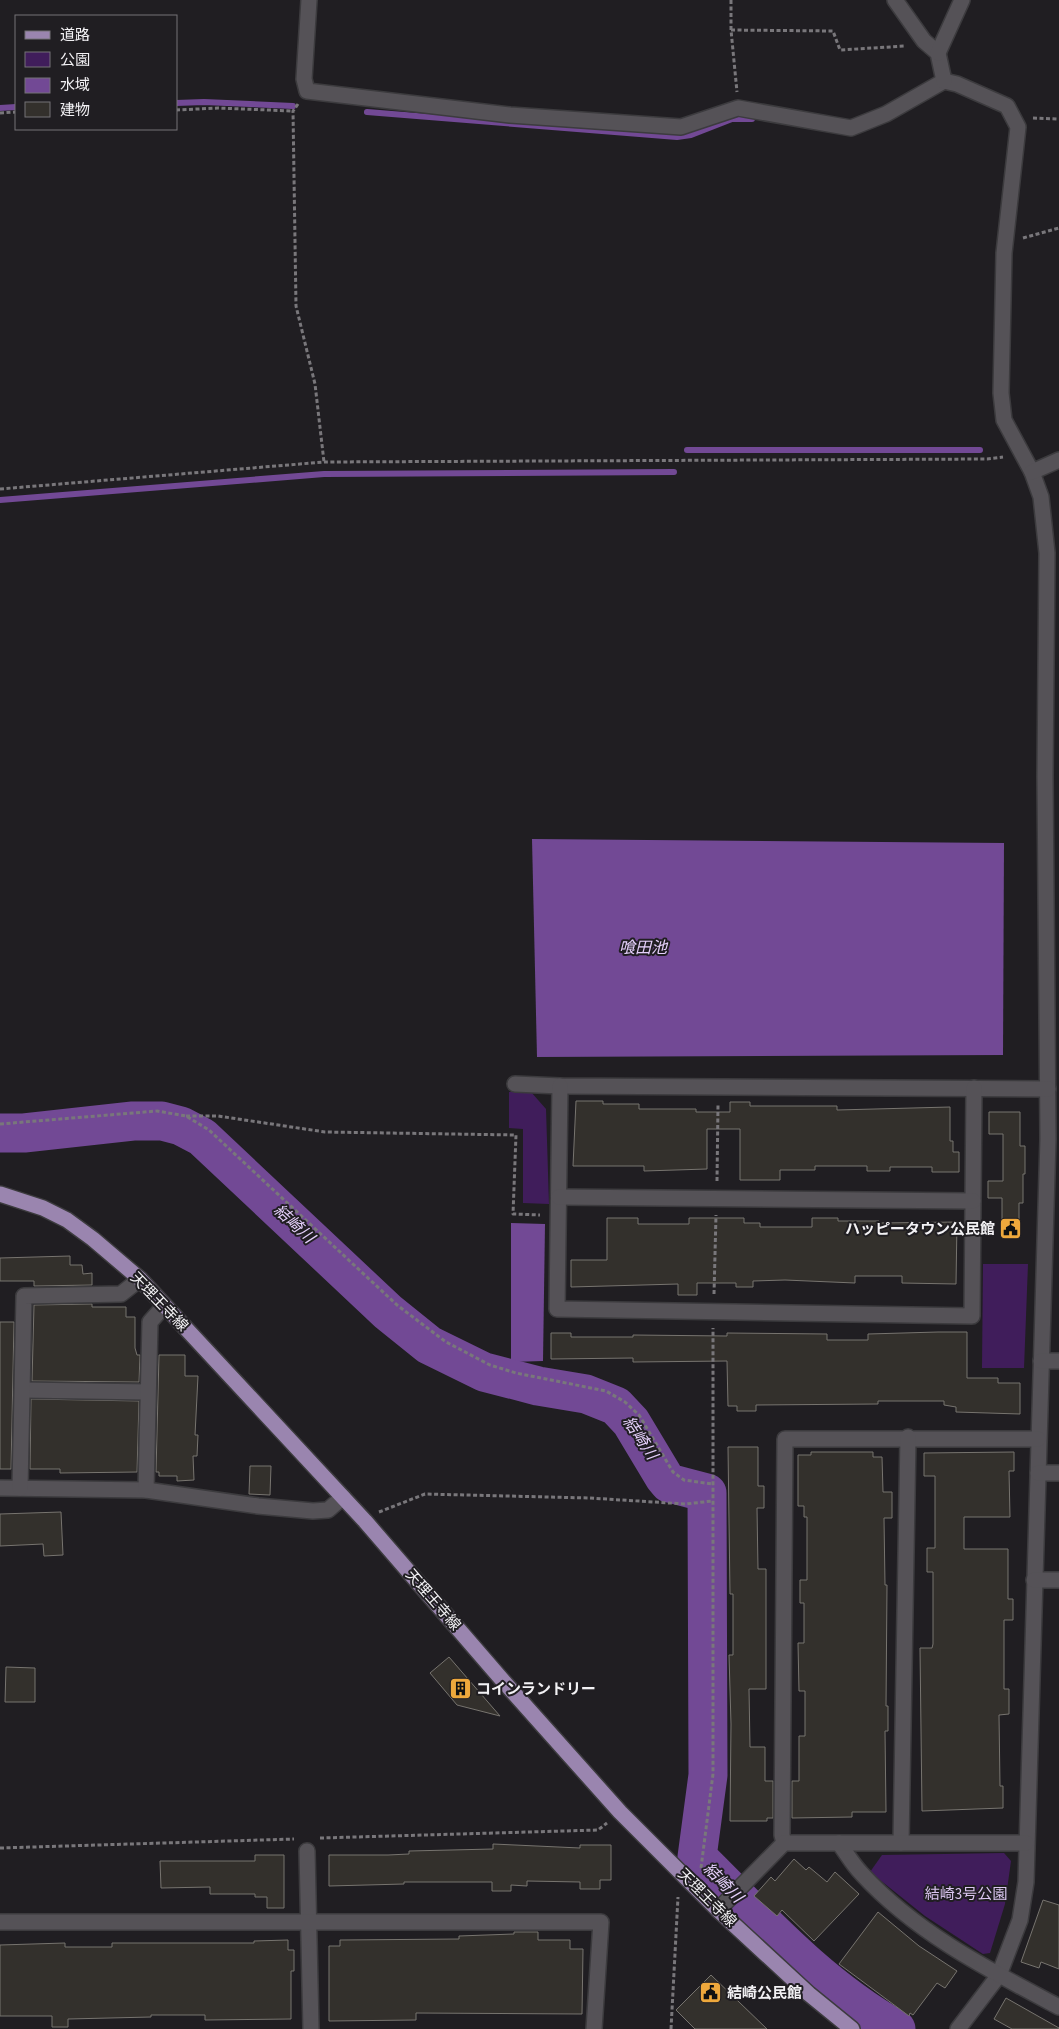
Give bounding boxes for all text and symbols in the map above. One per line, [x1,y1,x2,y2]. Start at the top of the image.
legend [15,15,178,130]
text: 道路 [60,25,90,46]
text: 公園 [60,50,90,71]
text: 水域 [60,75,90,96]
text: 建物 [60,100,90,121]
water label: 喰田池 [619,937,669,959]
water label: 結崎川 [269,1200,321,1250]
public building icon: ハッピータウン公民館 [999,1217,1023,1241]
place label: ハッピータウン公民館 [845,1219,995,1240]
street label: 天理王寺線 [125,1268,193,1336]
water label: 結崎川 [617,1412,664,1466]
street label: 天理王寺線 [400,1565,466,1635]
building icon: コインランドリー [448,1677,472,1701]
place label: コインランドリー [476,1679,596,1700]
water label: 結崎川 [698,1858,749,1909]
street label: 天理王寺線 [673,1864,741,1932]
park label: 結崎3号公園 [925,1884,1007,1905]
public building icon: 結崎公民館 [699,1981,723,2005]
place label: 結崎公民館 [727,1983,802,2004]

